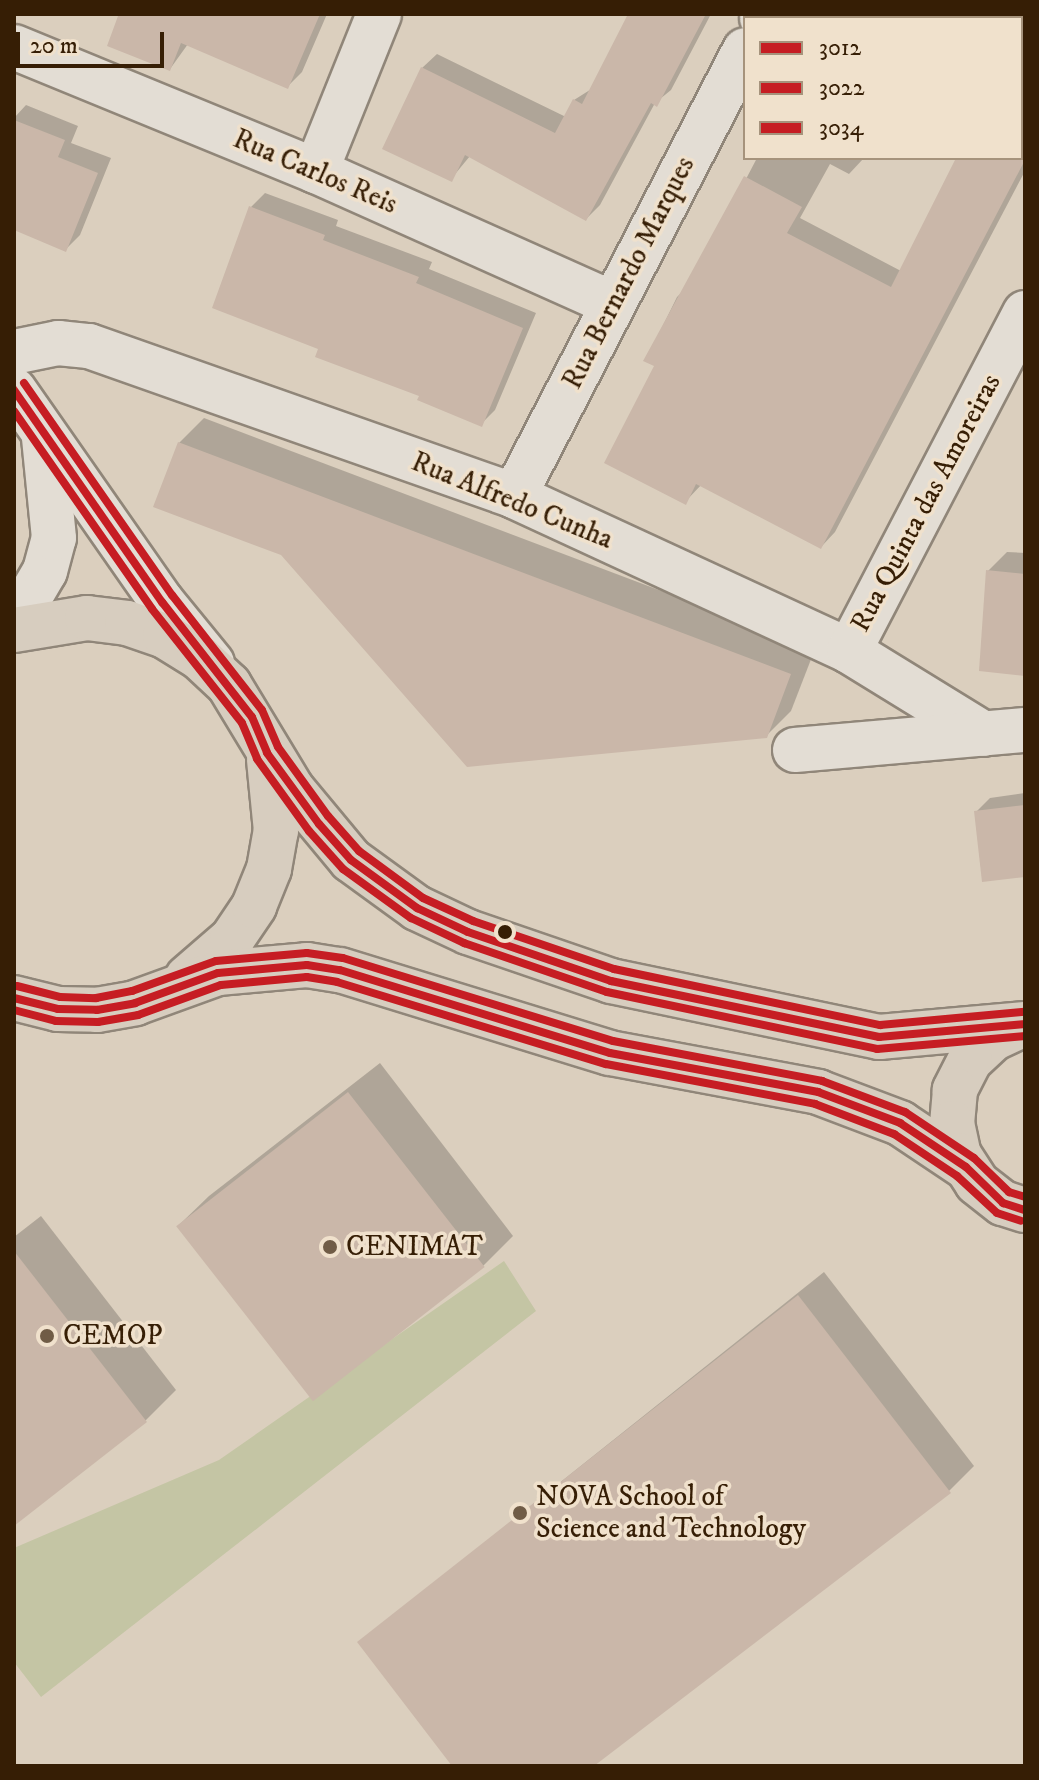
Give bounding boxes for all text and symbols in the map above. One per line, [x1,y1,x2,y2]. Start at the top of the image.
scale bar [20,16,168,66]
legend [743,16,1023,160]
text: 20 m [30,31,78,61]
text: 3012 [819,33,861,63]
text: 3022 [819,73,864,103]
text: 3034 [819,113,864,143]
street label: Rua Carlos Reis [228,122,402,222]
street label: Rua Bernardo Marques [556,151,702,395]
street label: Rua Quinta das Amoreiras [844,368,1008,638]
street label: Rua Alfredo Cunha [406,445,618,557]
unlabelled marker [497,924,513,940]
place label: CENIMAT [346,1230,483,1264]
marker: CENIMAT [321,1238,339,1256]
place label: CEMOP [63,1319,163,1353]
marker: CEMOP [38,1327,56,1345]
place label: NOVA School of Science and Technology [536,1480,806,1546]
marker: NOVA School of Science and Technology [511,1504,529,1522]

